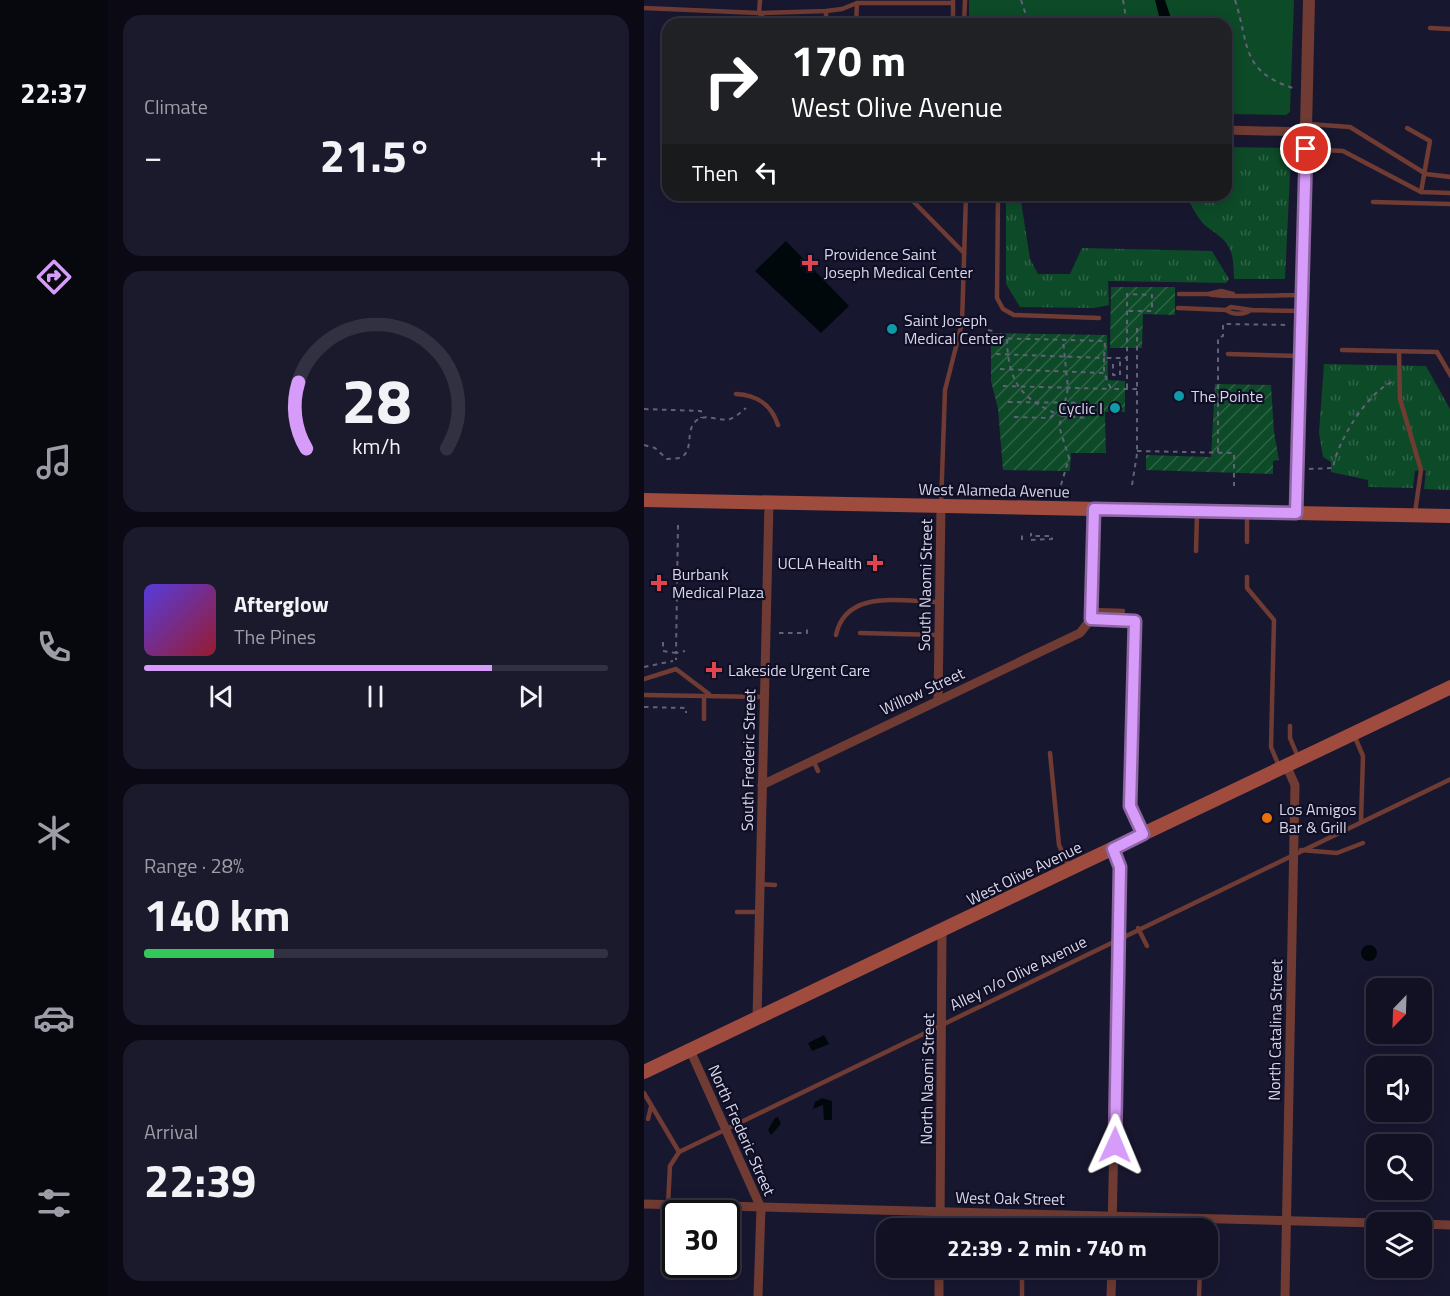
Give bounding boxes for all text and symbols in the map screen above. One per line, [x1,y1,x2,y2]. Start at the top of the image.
text: 170 m [791,28,906,92]
icon: right [692,42,770,120]
text: 22:37 [20,72,88,113]
text: West Olive Avenue [791,86,1003,127]
text: Climate [144,91,208,122]
text: 21.5° [320,121,432,189]
pin [1280,123,1331,174]
text: − [144,131,162,181]
text: + [590,131,608,181]
icon: arrive [1289,132,1322,165]
text: Then [692,156,738,190]
icon: left [750,156,783,189]
place label: Providence Saint Joseph Medical Center [824,242,974,284]
marker: Providence Saint Joseph Medical Center [801,254,819,272]
icon: directions [33,256,75,298]
place label: Saint Joseph Medical Center [904,308,1004,350]
marker: Saint Joseph Medical Center [885,322,899,336]
text: 28 [341,352,411,447]
place label: The Pointe [1191,384,1263,408]
marker: The Pointe [1172,389,1186,403]
place label: Cyclic I [1058,396,1103,420]
marker: Cyclic I [1108,401,1122,415]
text: km/h [352,430,400,462]
icon: music [33,441,75,483]
street label: West Alameda Avenue [918,477,1070,503]
street label: South Naomi Street [912,518,938,651]
place label: UCLA Health [778,551,862,575]
marker: UCLA Health [866,554,884,572]
place label: Burbank Medical Plaza [672,562,764,604]
marker: Burbank Medical Plaza [650,574,668,592]
text: Afterglow [234,587,329,621]
text: The Pines [234,621,316,652]
icon: phone [33,626,75,668]
place label: Lakeside Urgent Care [728,658,870,682]
marker: Lakeside Urgent Care [705,661,723,679]
street label: Willow Street [876,661,968,721]
icon: previous [205,680,238,713]
icon: pause [359,680,392,713]
icon: next [514,680,547,713]
street label: South Frederic Street [735,688,761,831]
place label: Los Amigos Bar & Grill [1279,797,1357,839]
marker: Los Amigos Bar & Grill [1260,811,1274,825]
icon: climate [33,812,75,854]
street label: West Olive Avenue [962,835,1086,911]
text: Range · 28% [144,850,244,881]
text: 140 km [144,880,290,948]
street label: Alley n/o Olive Avenue [945,929,1091,1017]
street label: North Catalina Street [1262,959,1288,1101]
north arrow [1366,978,1432,1044]
map controls [1366,978,1432,1278]
icon: car [33,997,75,1039]
street label: North Naomi Street [914,1013,940,1145]
button: sound [1366,1056,1432,1122]
street label: North Frederic Street [702,1061,782,1200]
position arrow [1083,1113,1147,1177]
text: Arrival [144,1116,198,1147]
button: search [1366,1134,1432,1200]
text: 22:39 [144,1146,256,1214]
icon: filters [33,1182,75,1224]
street label: West Oak Street [955,1185,1065,1211]
speed limit sign: 30 [662,1200,740,1278]
button: layers [1366,1212,1432,1278]
text: 22:39 · 2 min · 740 m [947,1231,1147,1265]

